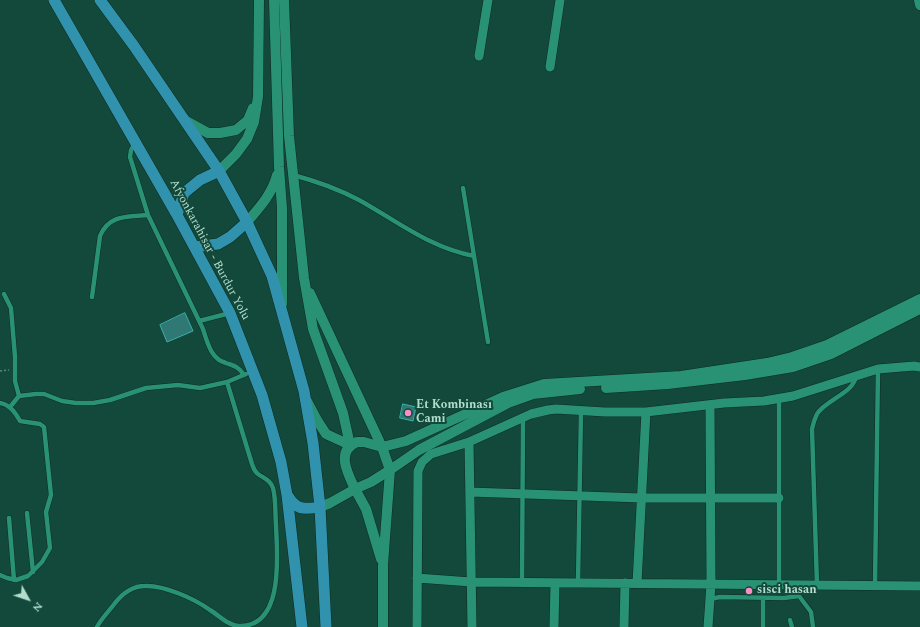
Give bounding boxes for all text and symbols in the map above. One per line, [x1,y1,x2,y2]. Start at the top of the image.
street label: Afyonkarahisar - Burdur Yolu [166,177,252,323]
place label: Et Kombinası Cami [416,399,492,427]
marker: Et Kombinası Cami [403,408,413,418]
north arrow [8,579,48,619]
place label: sisci hasan [757,584,817,598]
marker: sisci hasan [744,586,754,596]
text: N [28,598,47,616]

